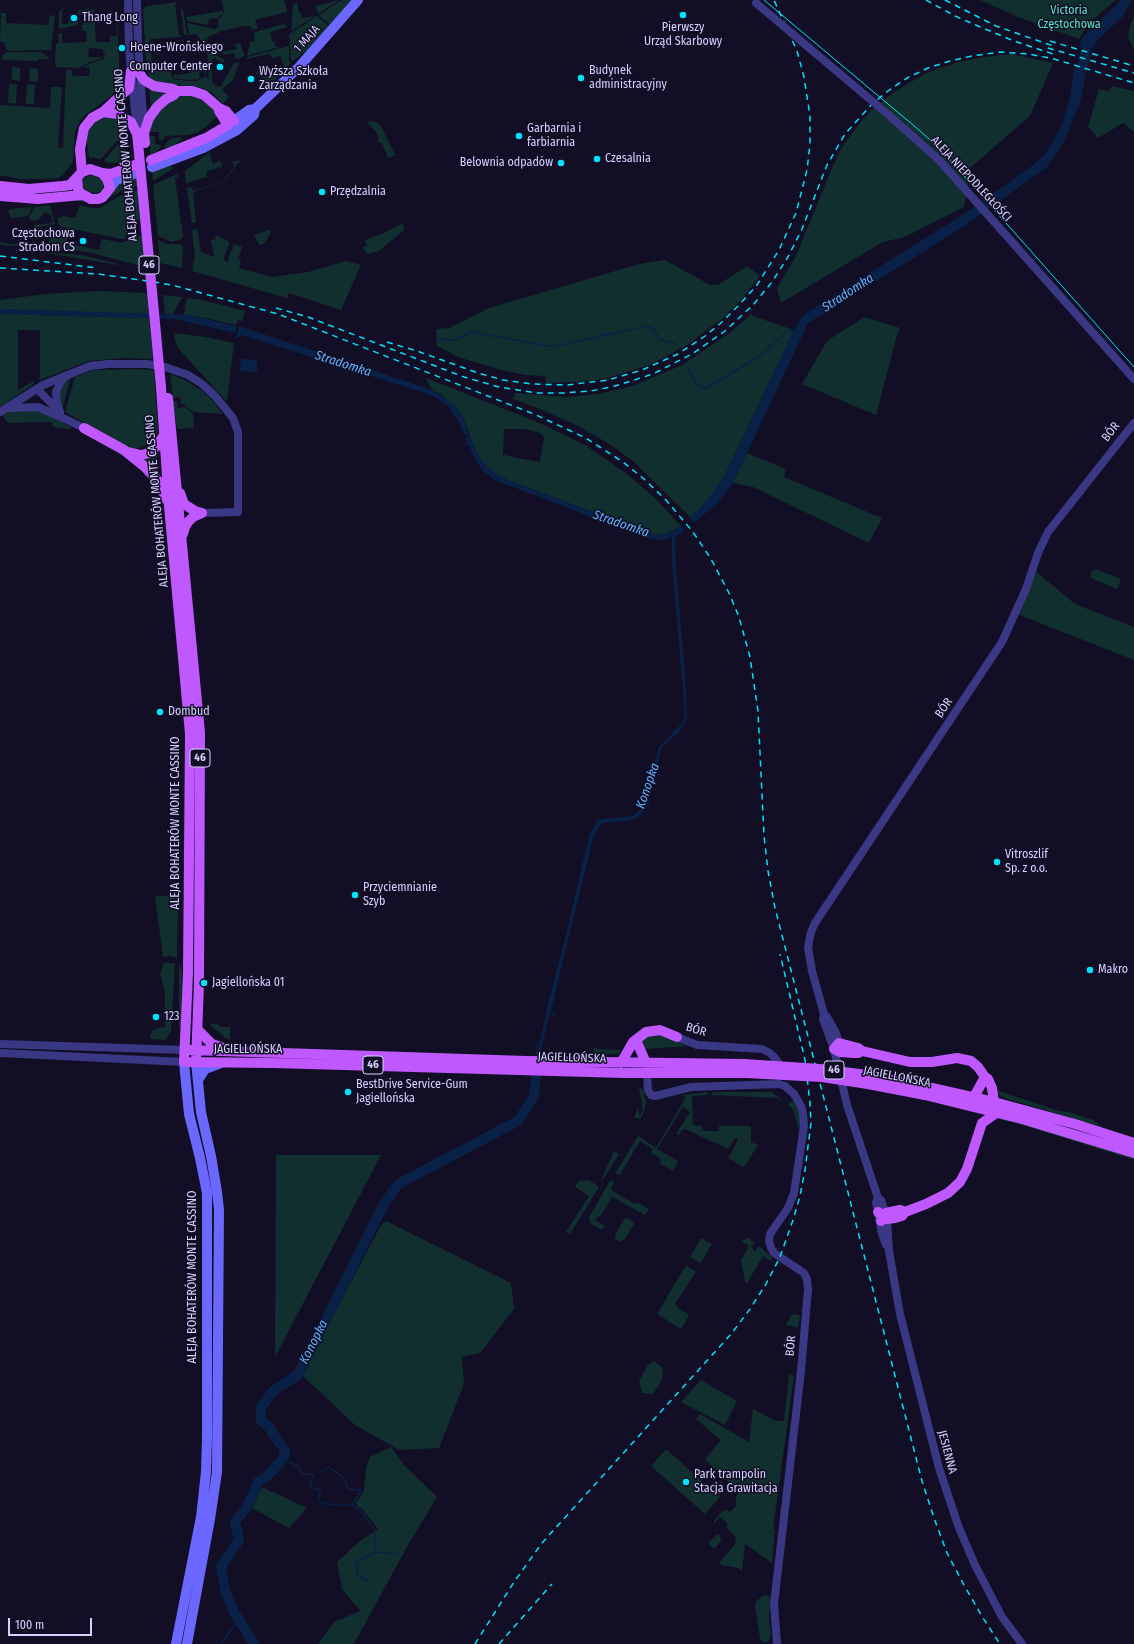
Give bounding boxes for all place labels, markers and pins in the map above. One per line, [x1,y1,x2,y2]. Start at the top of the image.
marker: Pierwszy Urząd Skarbowy [678,10,688,20]
place label: Thang Long [82,11,138,25]
marker: Thang Long [69,13,79,23]
place label: Pierwszy Urząd Skarbowy [644,21,722,49]
place label: Hoene-Wrońskiego [130,41,223,55]
marker: Hoene-Wrońskiego [117,43,127,53]
place label: Computer Center [129,60,212,74]
marker: Computer Center [215,62,225,72]
place label: Budynek administracyjny [589,64,667,92]
place label: Wyższa Szkoła Zarządzania [259,65,328,93]
marker: Budynek administracyjny [576,73,586,83]
marker: Wyższa Szkoła Zarządzania [246,74,256,84]
place label: Garbarnia i farbiarnia [527,122,581,150]
marker: Garbarnia i farbiarnia [514,131,524,141]
place label: Czesalnia [605,152,651,166]
marker: Czesalnia [592,154,602,164]
place label: Belownia odpadów [460,156,553,170]
marker: Belownia odpadów [556,158,566,168]
place label: Przędzalnia [330,185,386,199]
marker: Przędzalnia [317,187,327,197]
place label: Częstochowa Stradom CS [12,227,75,255]
marker: Częstochowa Stradom CS [78,236,88,246]
place label: Dombud [168,705,210,719]
marker: Dombud [155,707,165,717]
place label: Vitroszlif Sp. z o.o. [1005,848,1048,876]
marker: Vitroszlif Sp. z o.o. [992,857,1002,867]
place label: Przyciemnianie Szyb [363,881,437,909]
marker: Przyciemnianie Szyb [350,890,360,900]
place label: Makro [1098,963,1128,977]
marker: Makro [1085,965,1095,975]
place label: Jagiellońska 01 [212,976,284,990]
marker: Jagiellońska 01 [199,978,209,988]
place label: 123 [164,1010,179,1024]
marker: 123 [151,1012,161,1022]
place label: BestDrive Service-Gum Jagiellońska [356,1078,468,1106]
marker: BestDrive Service-Gum Jagiellońska [343,1087,353,1097]
place label: Park trampolin Stacja Grawitacja [694,1468,778,1496]
marker: Park trampolin Stacja Grawitacja [681,1477,691,1487]

